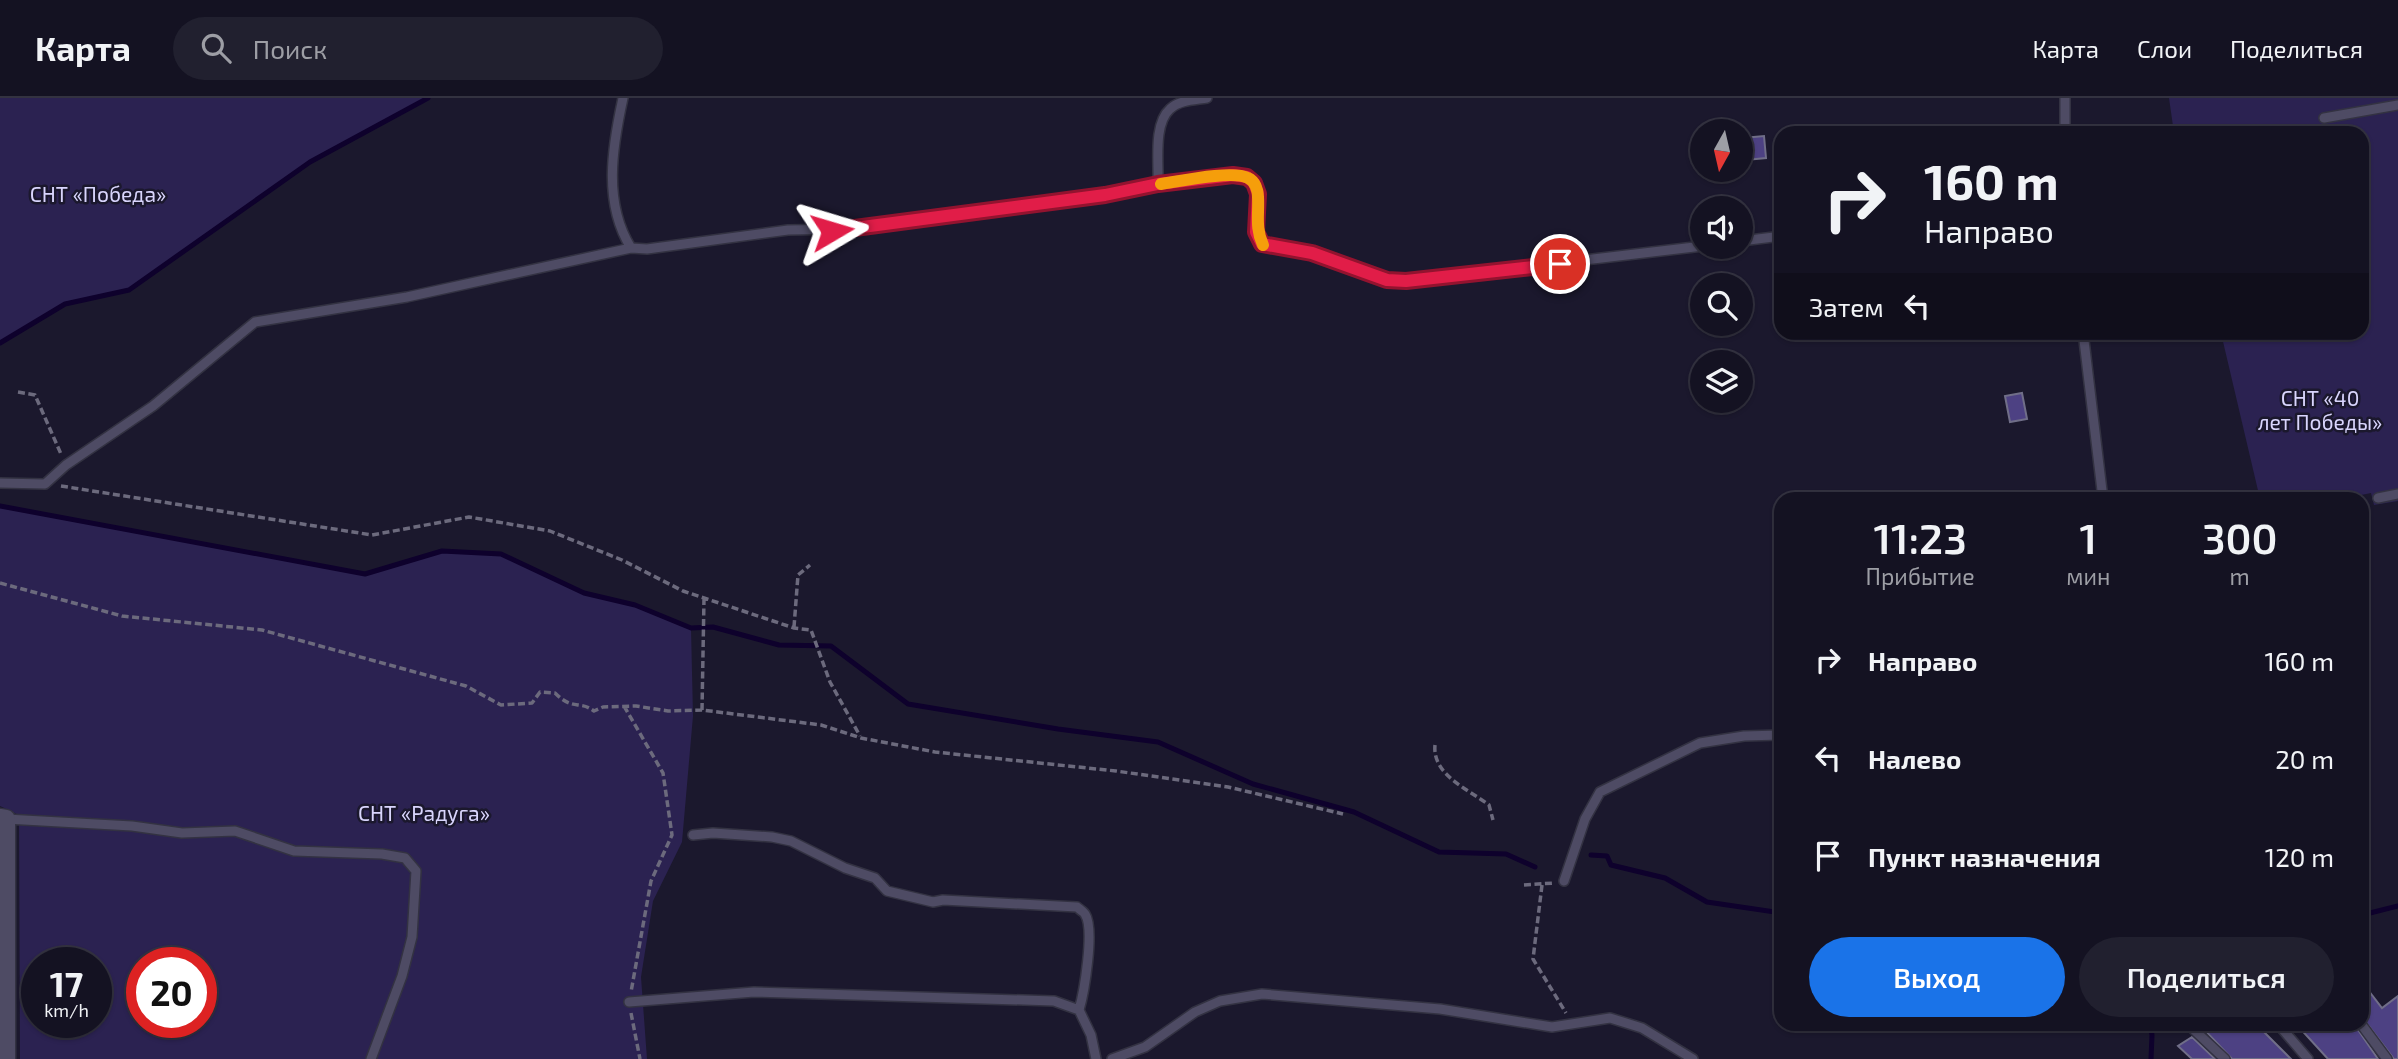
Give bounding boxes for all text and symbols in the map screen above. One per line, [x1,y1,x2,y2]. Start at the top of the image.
search box [173,17,663,80]
text: Карта [35,28,131,68]
icon: search [197,29,235,67]
text: Поиск [253,33,327,64]
text: Карта [2032,34,2099,63]
text: Слои [2137,34,2192,63]
text: Поделиться [2230,34,2363,63]
north arrow [1690,119,1754,182]
map controls [1690,119,1753,413]
text: 160 m [1924,151,2059,210]
icon: right [1809,154,1900,245]
park label: СНТ «Победа» [30,181,166,206]
position arrow [795,194,869,268]
button: sound [1690,196,1753,259]
text: Направо [1924,211,2054,249]
pin [1530,234,1590,294]
icon: arrive [1541,245,1579,283]
button: search [1690,273,1753,336]
icon: left [1898,287,1936,325]
text: Затем [1809,291,1884,322]
button: layers [1690,350,1753,413]
park label: СНТ «40 лет Победы» [2258,385,2382,434]
text: 11:23 [1874,512,1967,562]
text: 1 [2080,512,2097,562]
text: 300 [2202,512,2277,562]
text: Прибытие [1866,562,1975,590]
text: мин [2066,562,2110,590]
text: m [2230,562,2250,590]
icon: right [1809,641,1847,679]
text: Направо [1868,645,1977,676]
text: 160 m [2265,645,2334,676]
icon: left [1809,739,1847,777]
text: Налево [1868,743,1961,774]
text: 20 m [2275,743,2334,774]
park label: СНТ «Радуга» [358,800,490,826]
icon: arrive [1809,837,1847,875]
text: Пункт назначения [1868,841,2101,872]
text: 120 m [2265,841,2334,872]
button: Выход [1809,937,2065,1017]
button: Поделиться [2079,937,2334,1017]
speed limit sign: 20 [126,947,217,1038]
text: 17 [50,962,83,1004]
text: km/h [44,999,89,1021]

